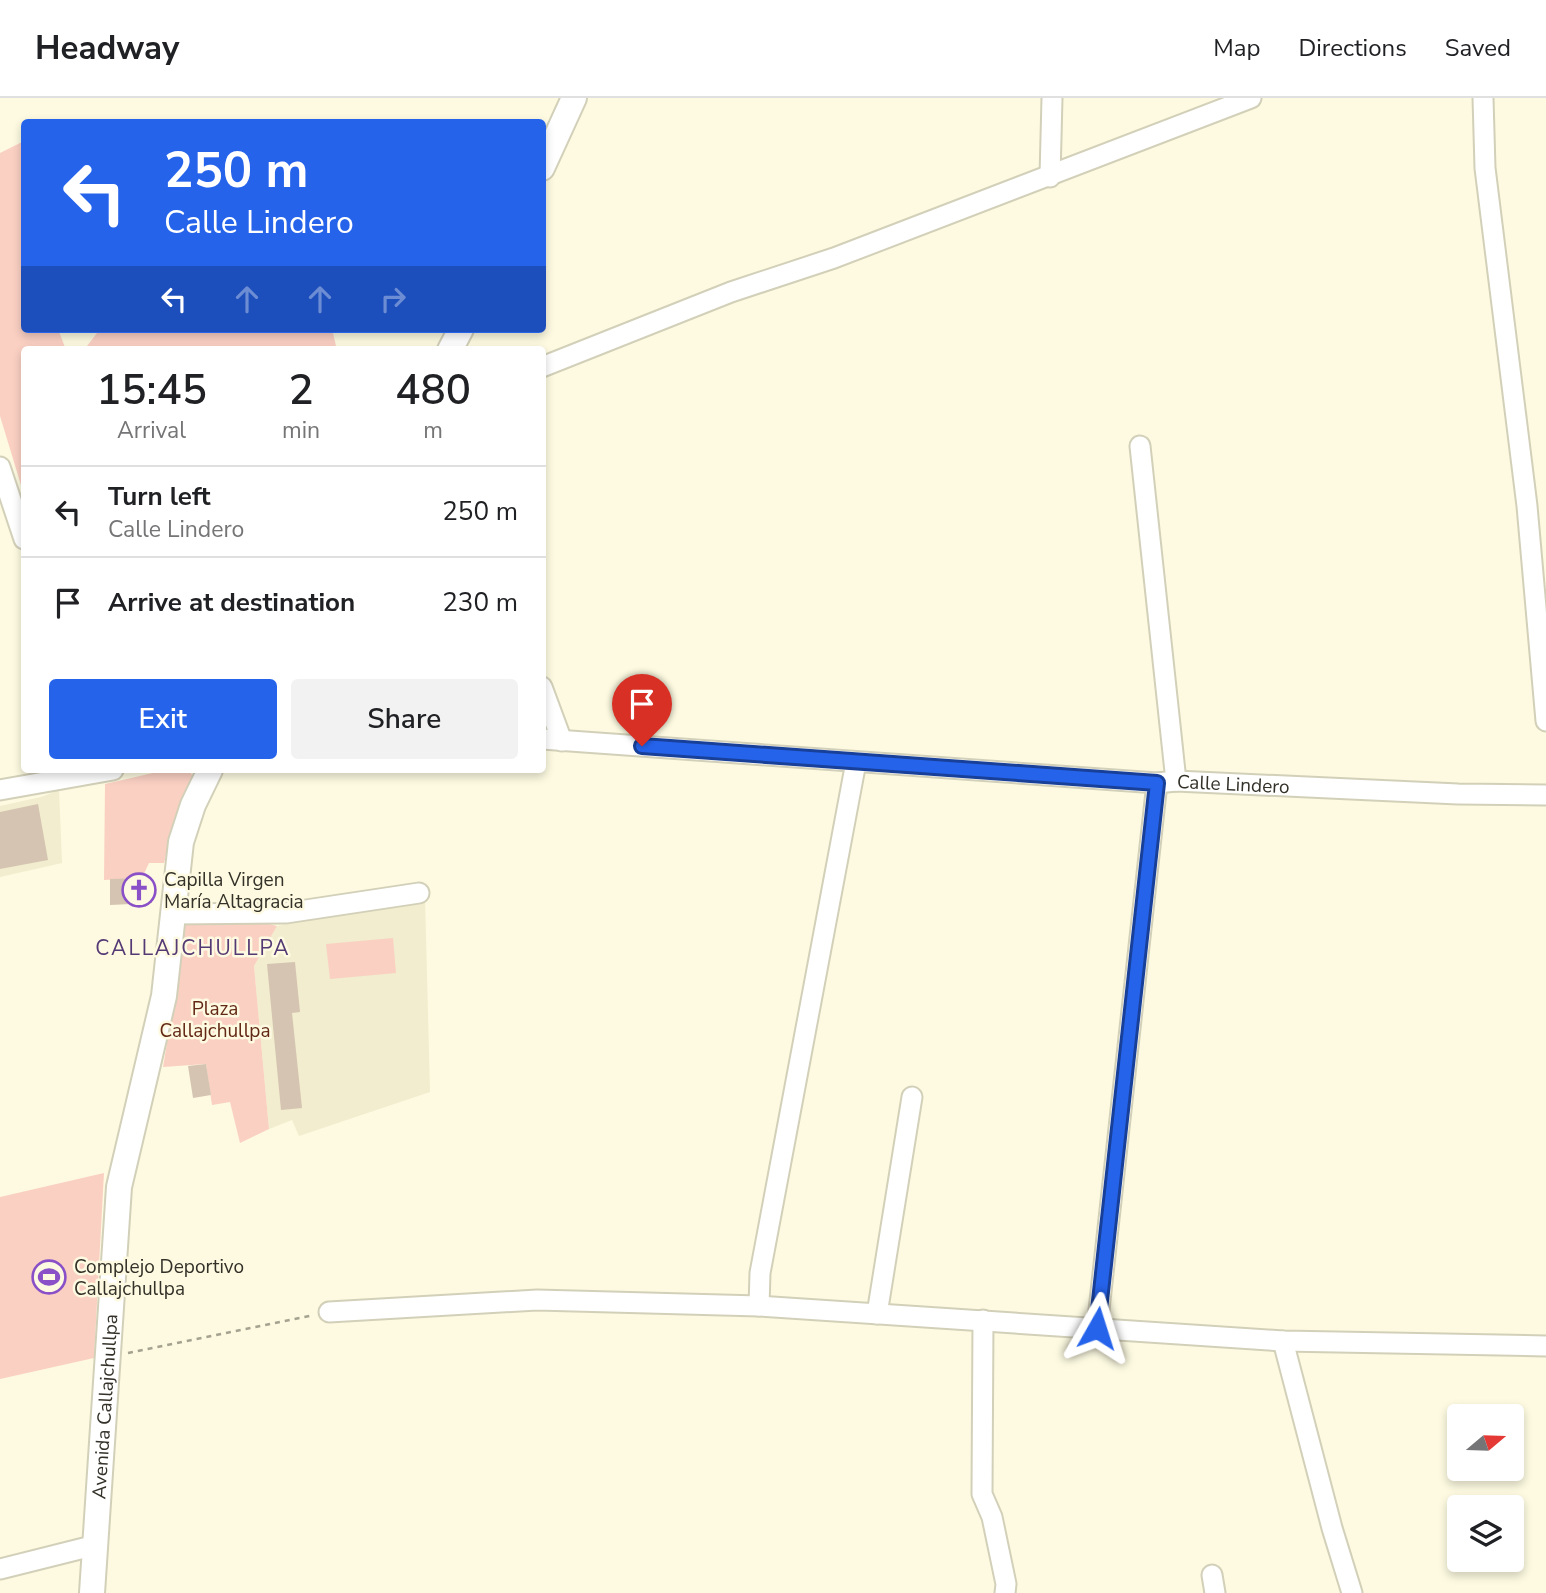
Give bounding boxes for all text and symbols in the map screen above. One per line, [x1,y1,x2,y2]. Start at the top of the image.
text: Headway [35,26,179,71]
text: Map [1213,32,1260,64]
text: Directions [1298,32,1407,64]
text: Saved [1445,32,1511,64]
text: 250 m [164,137,308,204]
icon: left [49,147,140,238]
text: Calle Lindero [164,201,354,244]
icon: left [155,280,193,318]
icon: ahead [228,280,266,318]
icon: ahead [301,280,339,318]
icon: right [374,280,412,318]
text: 15:45 [96,362,207,419]
text: 2 [288,362,314,419]
text: 480 [395,362,471,419]
text: Arrival [117,415,186,446]
text: min [282,415,320,446]
text: m [423,415,443,446]
text: Turn left [108,479,211,514]
icon: left [49,493,87,531]
text: 250 m [442,494,518,529]
text: Calle Lindero [108,514,244,545]
icon: arrive [49,584,87,622]
text: Arrive at destination [108,585,355,620]
text: 230 m [442,585,518,620]
pin [612,674,672,746]
button: Exit [49,679,277,759]
button: Share [291,679,518,759]
icon: arrive [623,685,661,723]
street label: Calle Lindero [1176,769,1290,800]
place label: Capilla Virgen María Altagracia [164,867,304,915]
church icon: Capilla Virgen María Altagracia [120,871,158,909]
district label: CALLAJCHULLPA [95,934,291,962]
park label: Plaza Callajchullpa [160,996,271,1044]
place label: Complejo Deportivo Callajchullpa [74,1254,244,1302]
sports icon: Complejo Deportivo Callajchullpa [30,1258,68,1296]
position arrow [1060,1291,1134,1365]
street label: Avenida Callajchullpa [86,1313,125,1500]
north arrow [1447,1404,1524,1480]
map controls [1447,1404,1524,1572]
button: layers [1447,1495,1524,1572]

